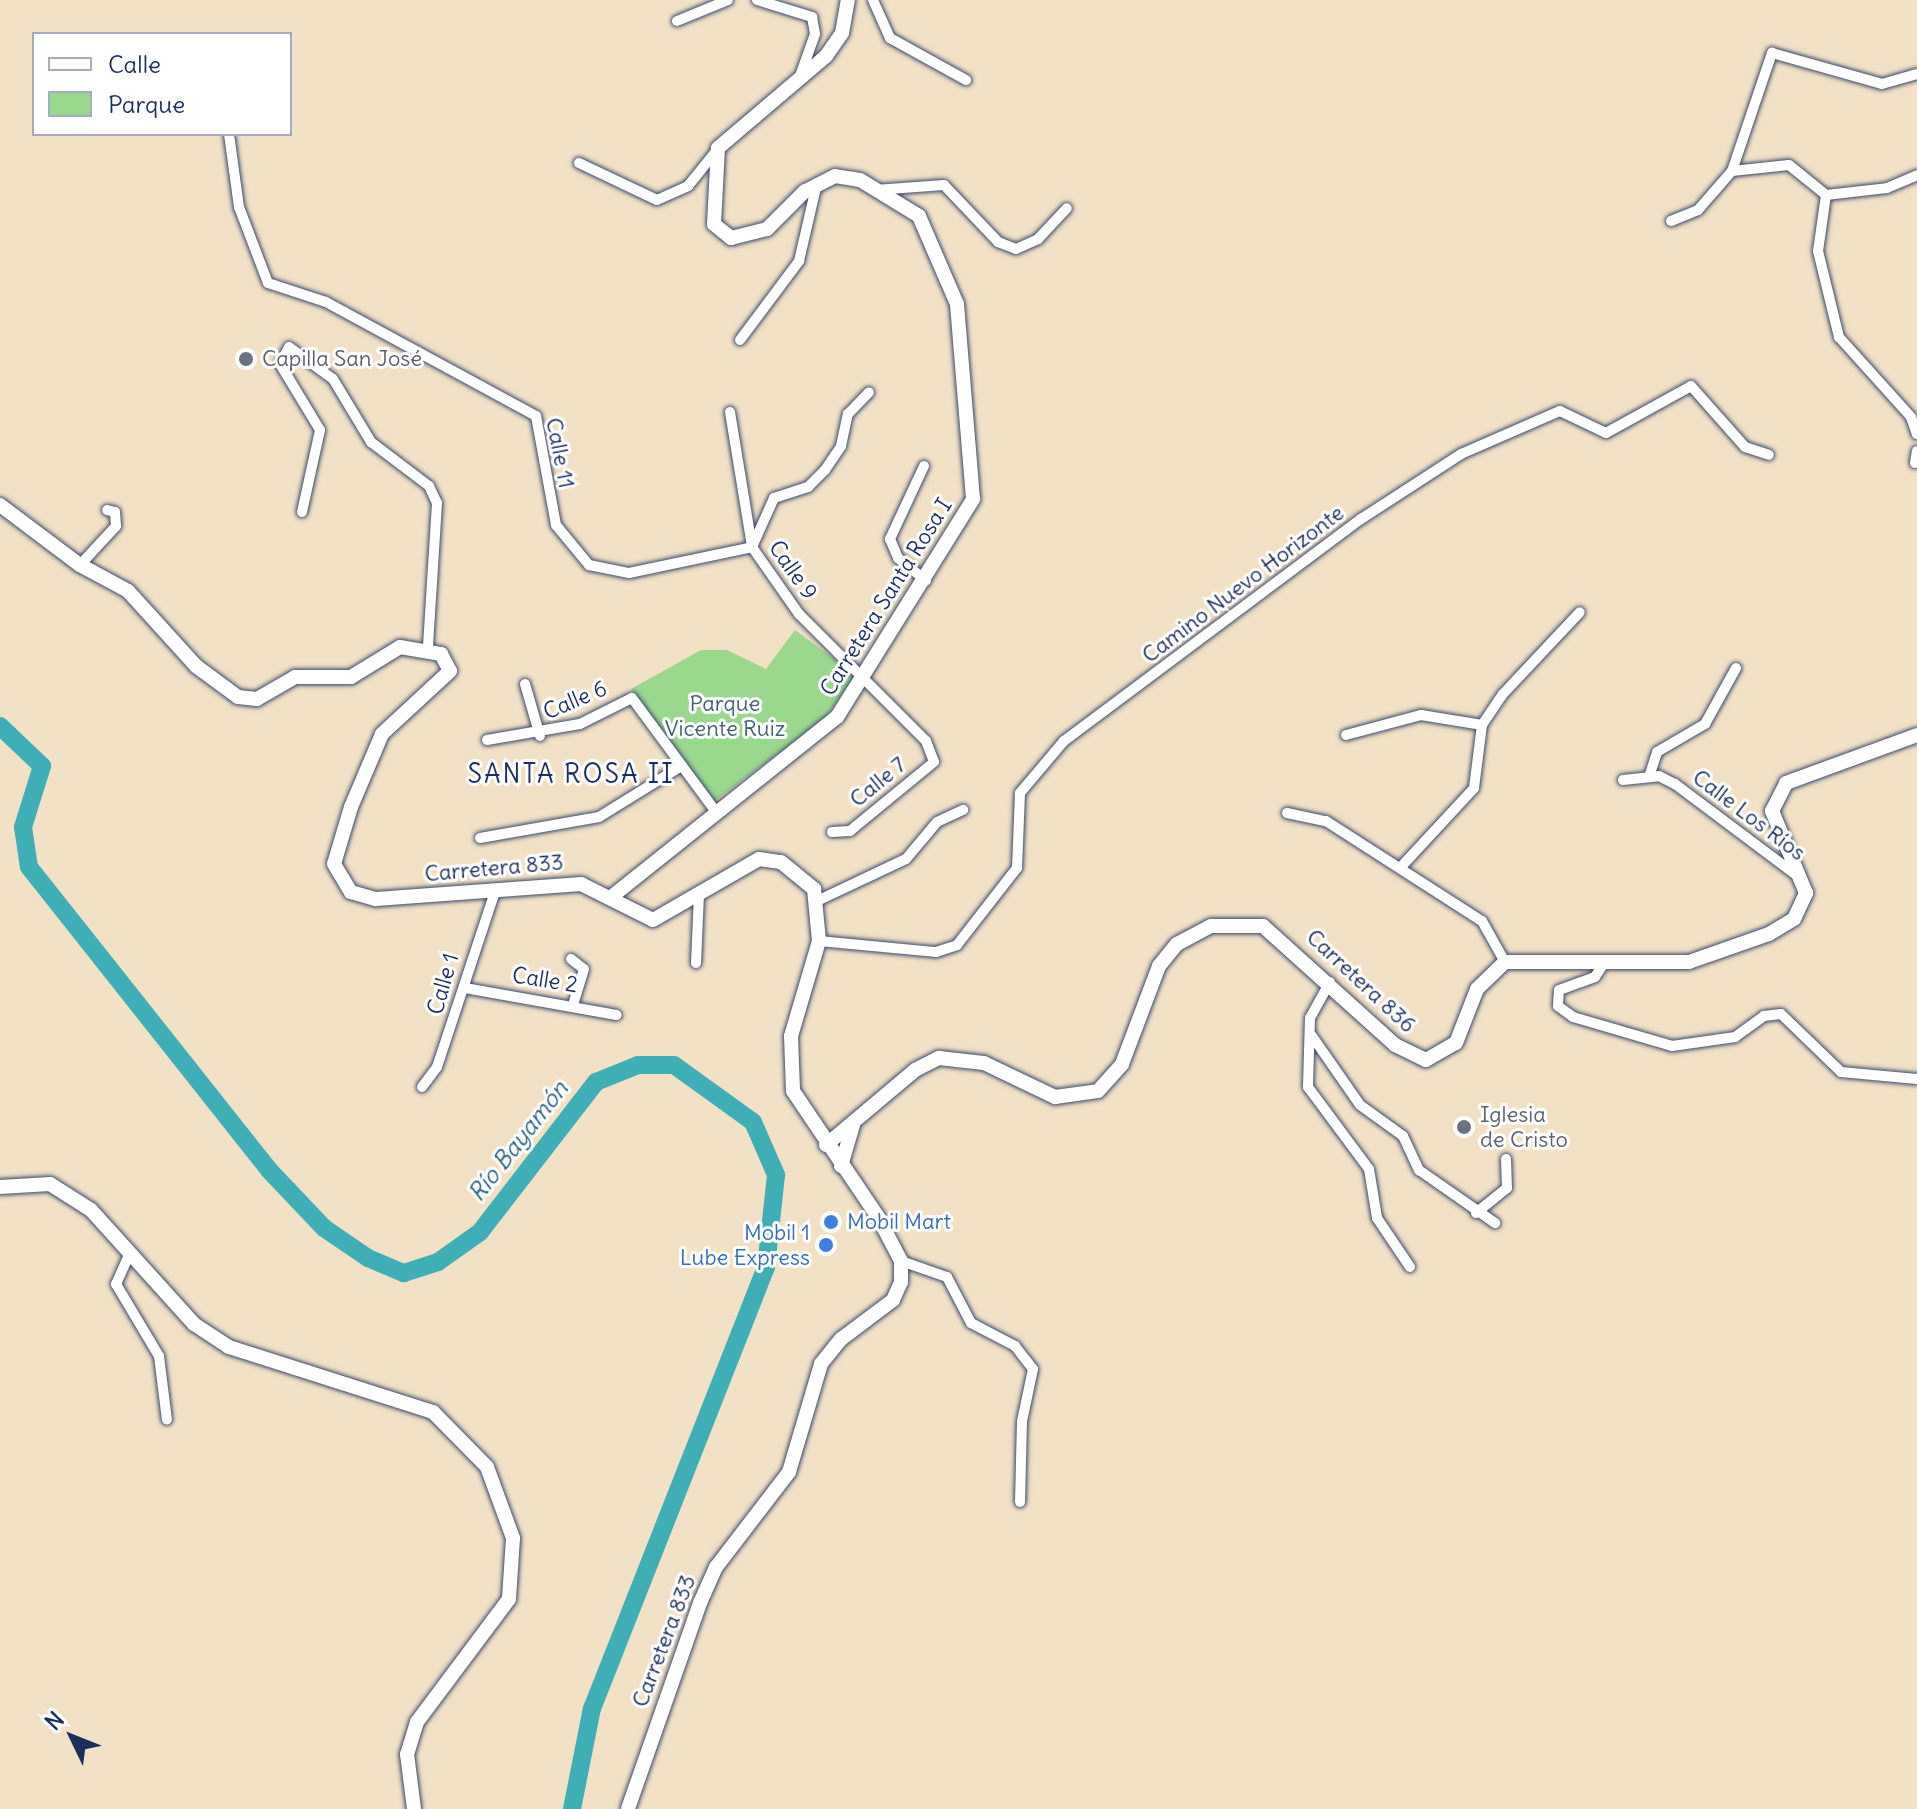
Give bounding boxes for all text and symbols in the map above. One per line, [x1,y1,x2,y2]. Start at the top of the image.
legend [32,32,292,136]
text: Calle [108,49,161,79]
text: Parque [108,89,185,119]
place label: Capilla San José [262,346,422,372]
marker: Capilla San José [237,350,255,368]
street label: Calle 11 [540,415,580,491]
street label: Carretera Santa Rosa I [814,493,958,701]
street label: Camino Nuevo Horizonte [1137,500,1349,668]
street label: Calle 9 [763,535,823,605]
street label: Calle 6 [539,675,611,725]
park label: Parque Vicente Ruiz [665,690,785,742]
street label: Calle 7 [845,751,911,813]
district label: SANTA ROSA II [467,758,675,790]
street label: Calle Los Ríos [1687,764,1811,866]
street label: Carretera 833 [423,849,565,887]
street label: Carretera 836 [1301,924,1421,1038]
street label: Calle 1 [422,950,464,1018]
street label: Calle 2 [510,962,580,998]
water label: Río Bayamón [462,1075,574,1207]
place label: Iglesia de Cristo [1480,1101,1568,1152]
marker: Iglesia de Cristo [1455,1118,1473,1136]
place label: Mobil Mart [847,1209,951,1235]
marker: Mobil Mart [822,1213,840,1231]
place label: Mobil 1 Lube Express [680,1219,810,1270]
marker: Mobil 1 Lube Express [817,1236,835,1254]
street label: Carretera 833 [627,1571,701,1711]
north arrow [32,1697,112,1777]
text: N [39,1706,70,1736]

